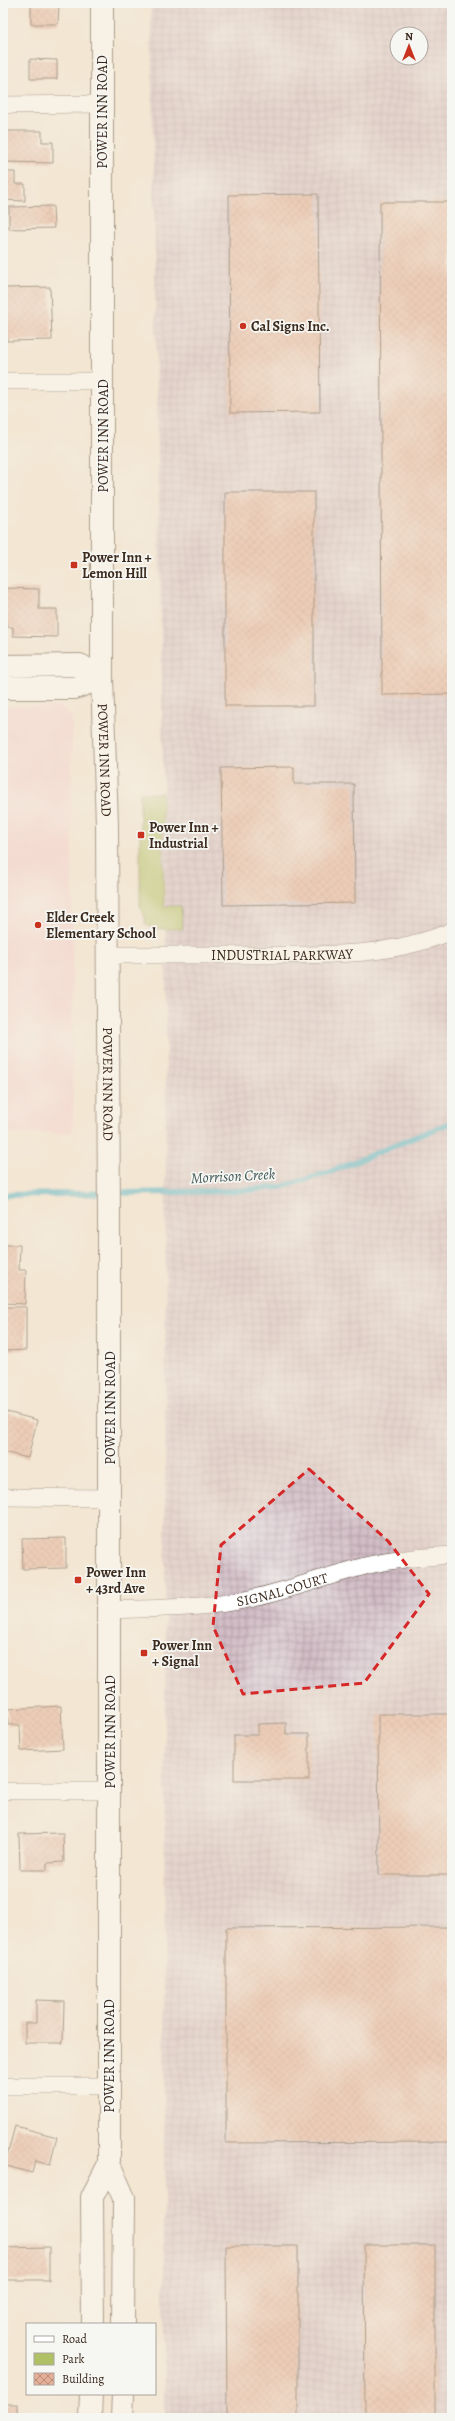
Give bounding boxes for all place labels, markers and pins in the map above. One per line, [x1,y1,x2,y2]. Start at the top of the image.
place label: Cal Signs Inc. [251,317,330,336]
marker: Cal Signs Inc. [238,321,248,331]
place label: Power Inn + Lemon Hill [82,548,152,583]
marker: Power Inn + Lemon Hill [69,560,79,570]
place label: Power Inn + Industrial [149,818,219,853]
marker: Power Inn + Industrial [136,830,146,840]
place label: Elder Creek Elementary School [46,908,156,943]
marker: Elder Creek Elementary School [33,920,43,930]
place label: Power Inn + 43rd Ave [86,1563,146,1598]
marker: Power Inn + 43rd Ave [73,1575,83,1585]
place label: Power Inn + Signal [152,1636,212,1671]
marker: Power Inn + Signal [139,1648,149,1658]

